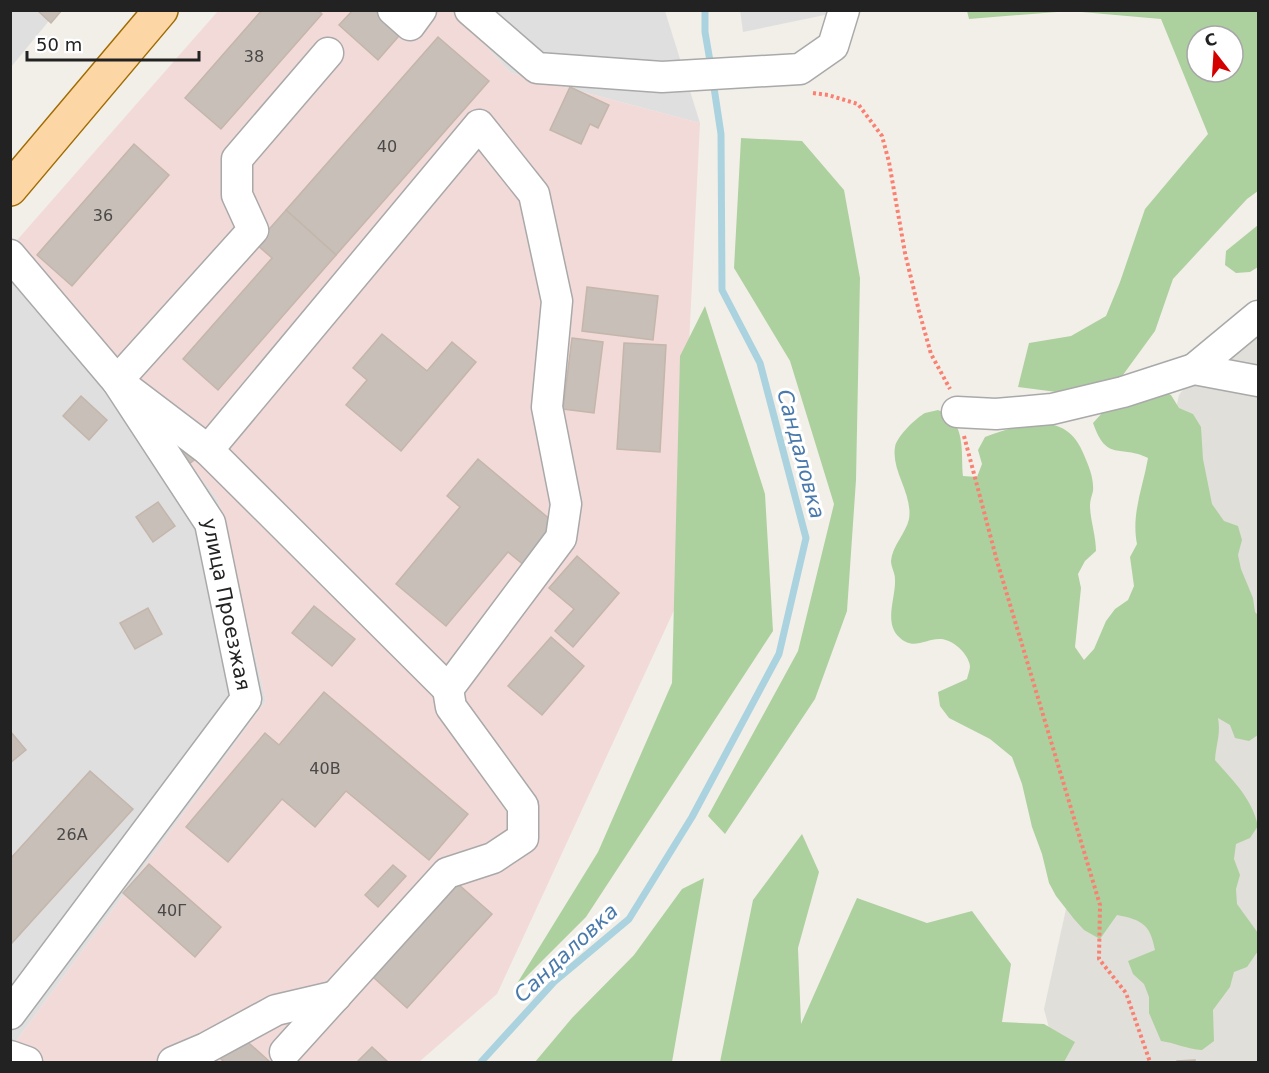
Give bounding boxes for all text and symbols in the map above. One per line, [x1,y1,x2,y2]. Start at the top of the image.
scale bar [27,24,200,62]
north arrow [1185,24,1245,84]
text: С [1202,29,1219,51]
text: 50 m [36,34,82,55]
house number: 38 [244,47,264,66]
house number: 40 [377,137,397,156]
house number: 36 [93,206,113,225]
water label: Сандаловка [772,387,830,521]
street label: улица Проезжая [197,516,256,692]
house number: 40В [309,759,341,778]
house number: 26А [56,825,88,844]
water label: Сандаловка [509,899,623,1007]
house number: 40Г [157,901,187,920]

